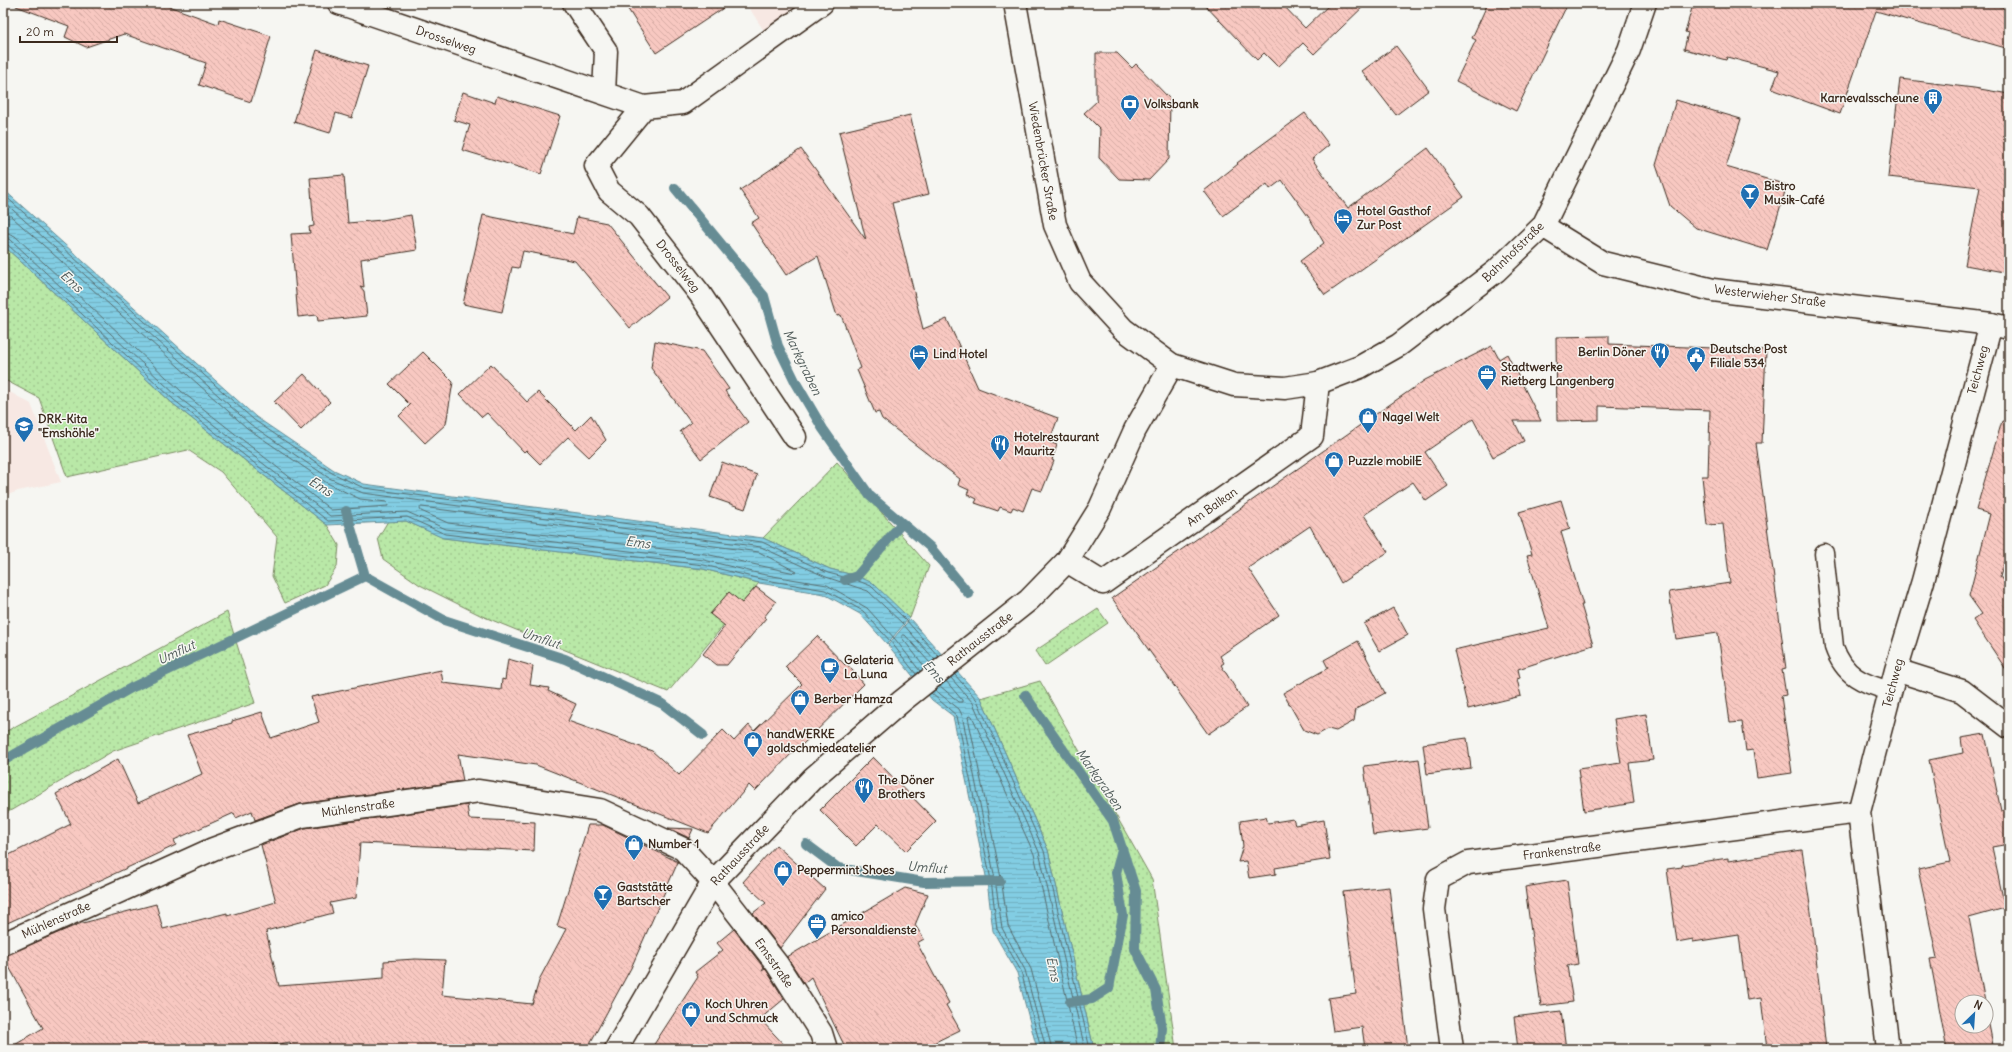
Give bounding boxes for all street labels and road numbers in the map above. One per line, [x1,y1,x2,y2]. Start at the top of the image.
street label: Drosselweg [414,22,478,57]
street label: Wiedenbrücker Straße [1026,100,1061,222]
street label: Bahnhofstraße [1479,218,1547,285]
street label: Drosselweg [653,236,704,295]
street label: Westerwieher Straße [1713,281,1827,310]
street label: Teichweg [1964,344,1991,396]
street label: Am Balkan [1184,484,1240,529]
street label: Rathausstraße [944,608,1015,669]
street label: Teichweg [1879,657,1906,709]
street label: Mühlenstraße [320,795,396,820]
street label: Rathausstraße [707,821,772,889]
street label: Frankenstraße [1522,838,1602,863]
street label: Mühlenstraße [19,898,93,941]
street label: Emsstraße [752,935,797,990]

